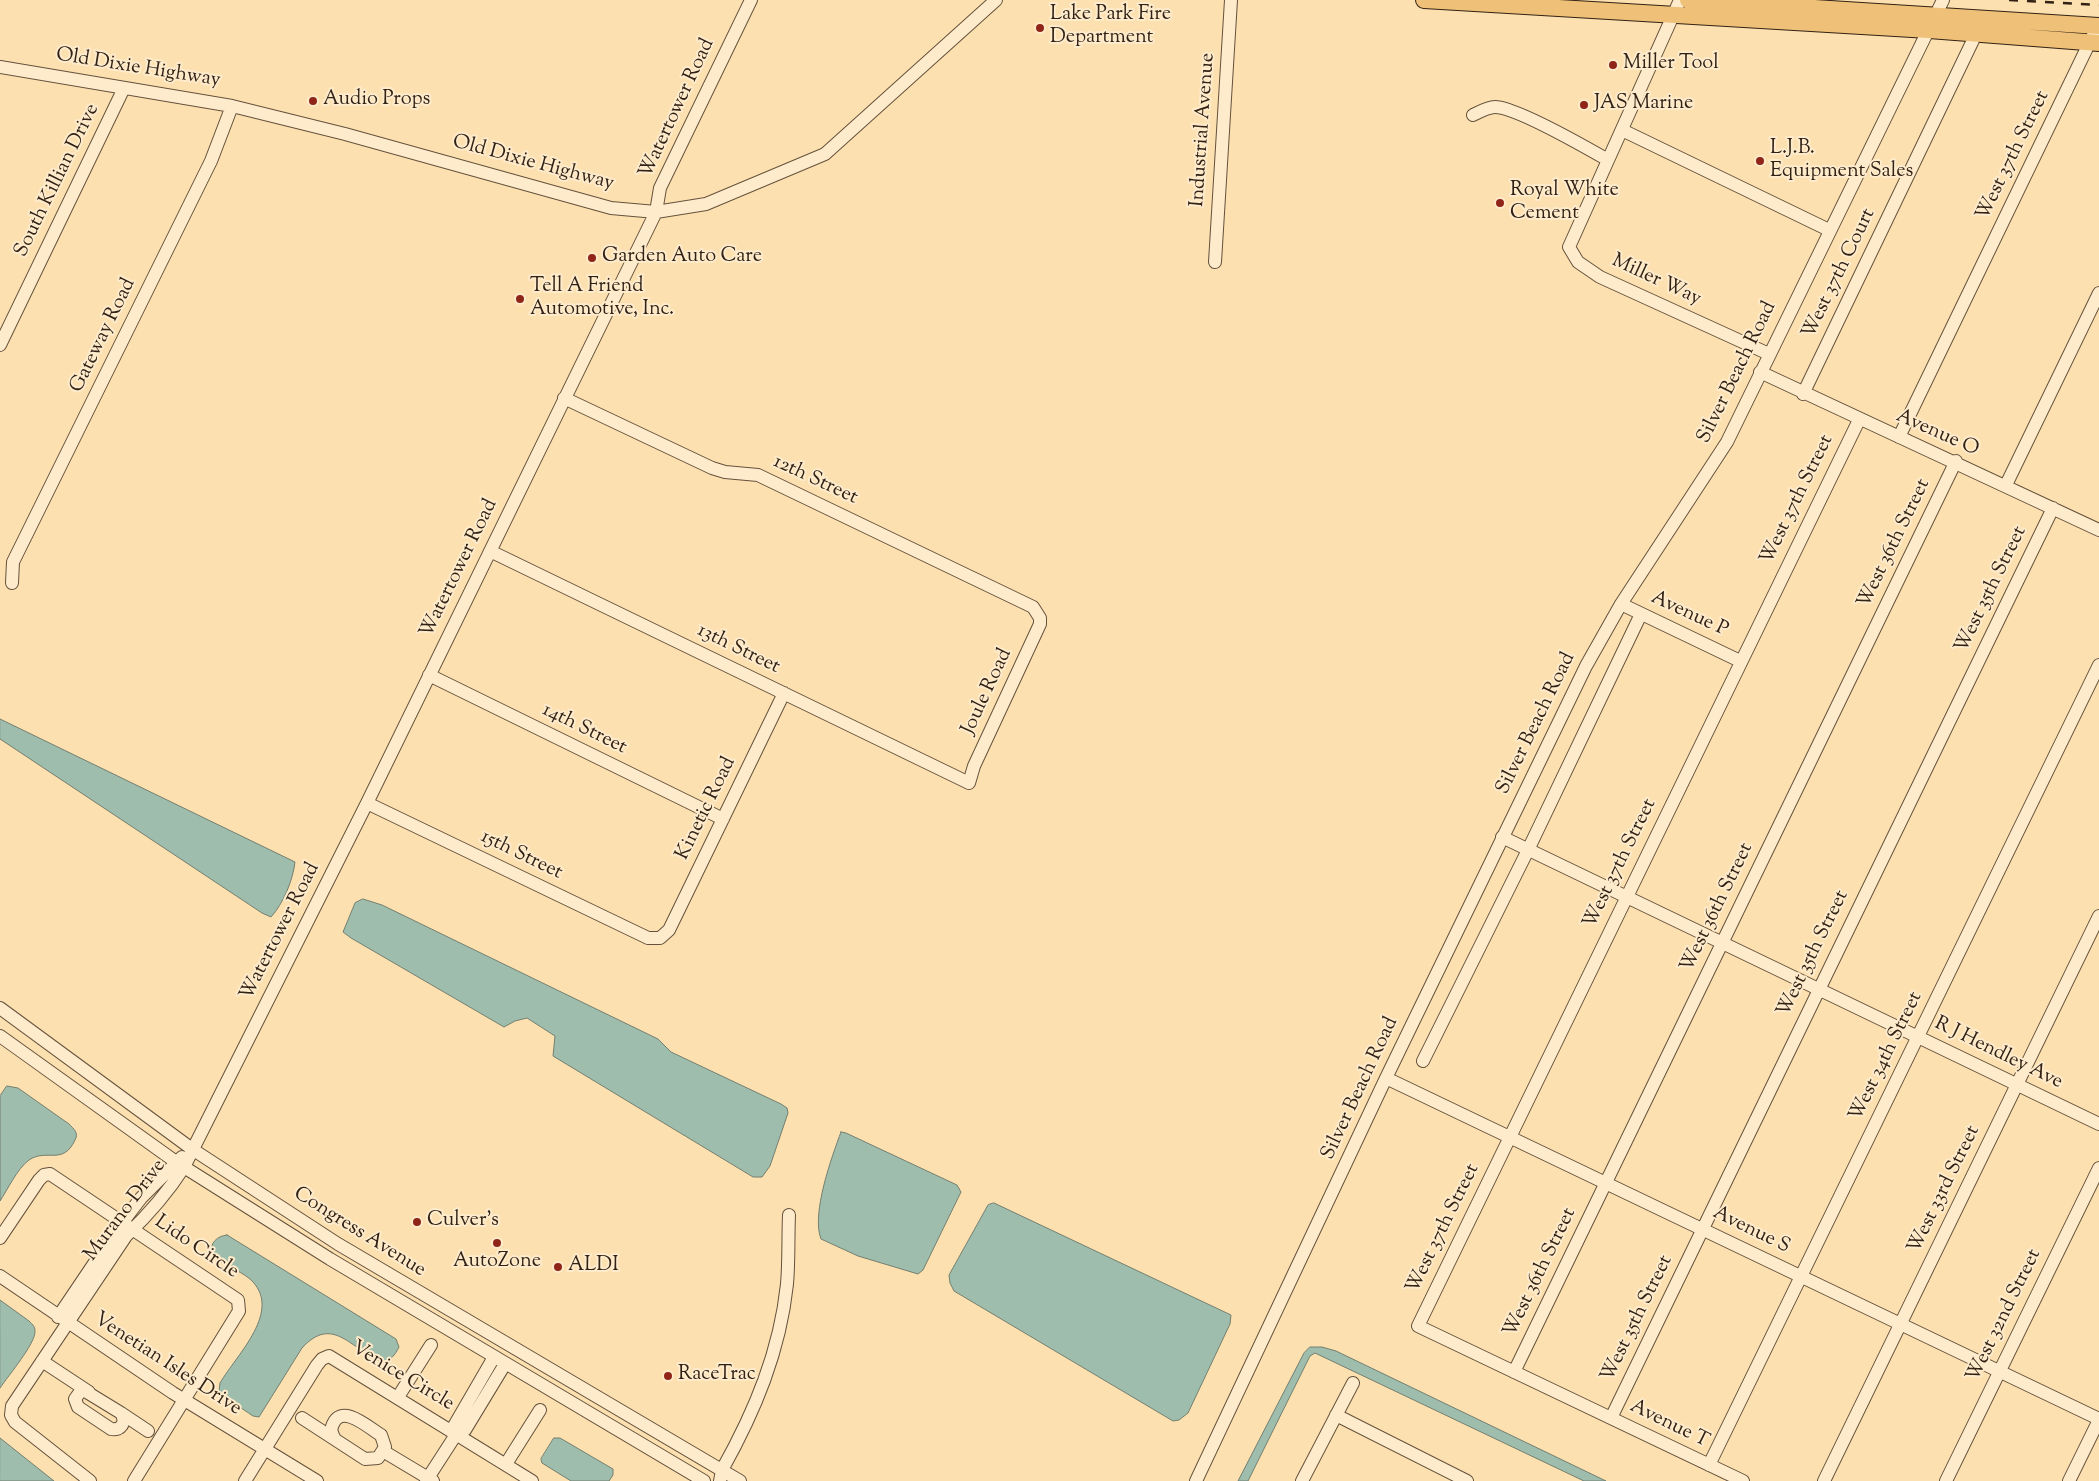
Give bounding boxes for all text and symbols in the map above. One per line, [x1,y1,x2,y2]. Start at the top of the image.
place label: Lake Park Fire Department [1050,4,1171,51]
marker: Lake Park Fire Department [1034,22,1046,34]
street label: Watertower Road [635,35,721,183]
street label: Old Dixie Highway [54,44,222,94]
street label: Industrial Avenue [1187,52,1221,208]
place label: Miller Tool [1623,53,1719,77]
marker: Miller Tool [1607,59,1619,71]
street label: West 37th Street [1972,87,2056,225]
place label: Audio Props [323,89,430,113]
place label: JAS Marine [1594,93,1693,117]
marker: Audio Props [307,95,319,107]
marker: JAS Marine [1578,99,1590,111]
street label: South Killian Drive [10,100,106,262]
street label: Old Dixie Highway [450,131,616,197]
place label: L.J.B. Equipment Sales [1770,138,1913,185]
marker: L.J.B. Equipment Sales [1754,155,1766,167]
place label: Royal White Cement [1510,180,1619,227]
marker: Royal White Cement [1494,197,1506,209]
street label: West 37th Court [1798,205,1882,343]
place label: Garden Auto Care [602,246,762,270]
street label: Miller Way [1607,250,1705,312]
marker: Garden Auto Care [586,252,598,264]
street label: Gateway Road [66,275,142,397]
place label: Tell A Friend Automotive, Inc. [530,276,674,323]
marker: Tell A Friend Automotive, Inc. [514,293,526,305]
street label: Silver Beach Road [1693,298,1783,448]
street label: Avenue O [1892,405,1982,463]
street label: West 37th Street [1756,431,1840,569]
street label: 12th Street [769,451,861,511]
street label: West 36th Street [1853,475,1937,613]
street label: Watertower Road [416,496,504,642]
street label: West 35th Street [1951,523,2033,657]
street label: Avenue P [1647,587,1731,643]
street label: 13th Street [693,620,783,680]
street label: Joule Road [958,645,1018,739]
street label: Silver Beach Road [1492,649,1582,799]
street label: 14th Street [538,699,630,761]
street label: Kinetic Road [672,754,742,864]
street label: West 37th Street [1579,795,1663,933]
street label: 15th Street [476,826,566,886]
street label: West 36th Street [1676,839,1760,977]
street label: Watertower Road [236,859,326,1005]
street label: West 35th Street [1773,887,1855,1021]
street label: West 34th Street [1845,988,1929,1126]
street label: R J Hendley Ave [1930,1013,2066,1095]
street label: Silver Beach Road [1317,1014,1405,1164]
street label: West 33rd Street [1904,1122,1986,1258]
street label: Murano Drive [80,1155,172,1267]
street label: West 37th Street [1402,1160,1486,1298]
street label: Congress Avenue [288,1183,430,1283]
street label: Avenue S [1708,1202,1794,1260]
street label: West 36th Street [1499,1204,1583,1342]
place label: Culver's [427,1210,499,1234]
street label: Lido Circle [149,1211,243,1285]
marker: Culver's [411,1216,423,1228]
marker: AutoZone [491,1237,503,1249]
street label: West 32nd Street [1962,1246,2048,1386]
place label: AutoZone [453,1251,541,1275]
street label: West 35th Street [1597,1252,1679,1386]
place label: ALDI [568,1255,619,1279]
marker: ALDI [552,1261,564,1273]
street label: Venetian Isles Drive [89,1308,245,1422]
street label: Venice Circle [346,1337,458,1417]
place label: RaceTrac [678,1364,756,1388]
marker: RaceTrac [662,1370,674,1382]
street label: Avenue T [1625,1396,1713,1454]

